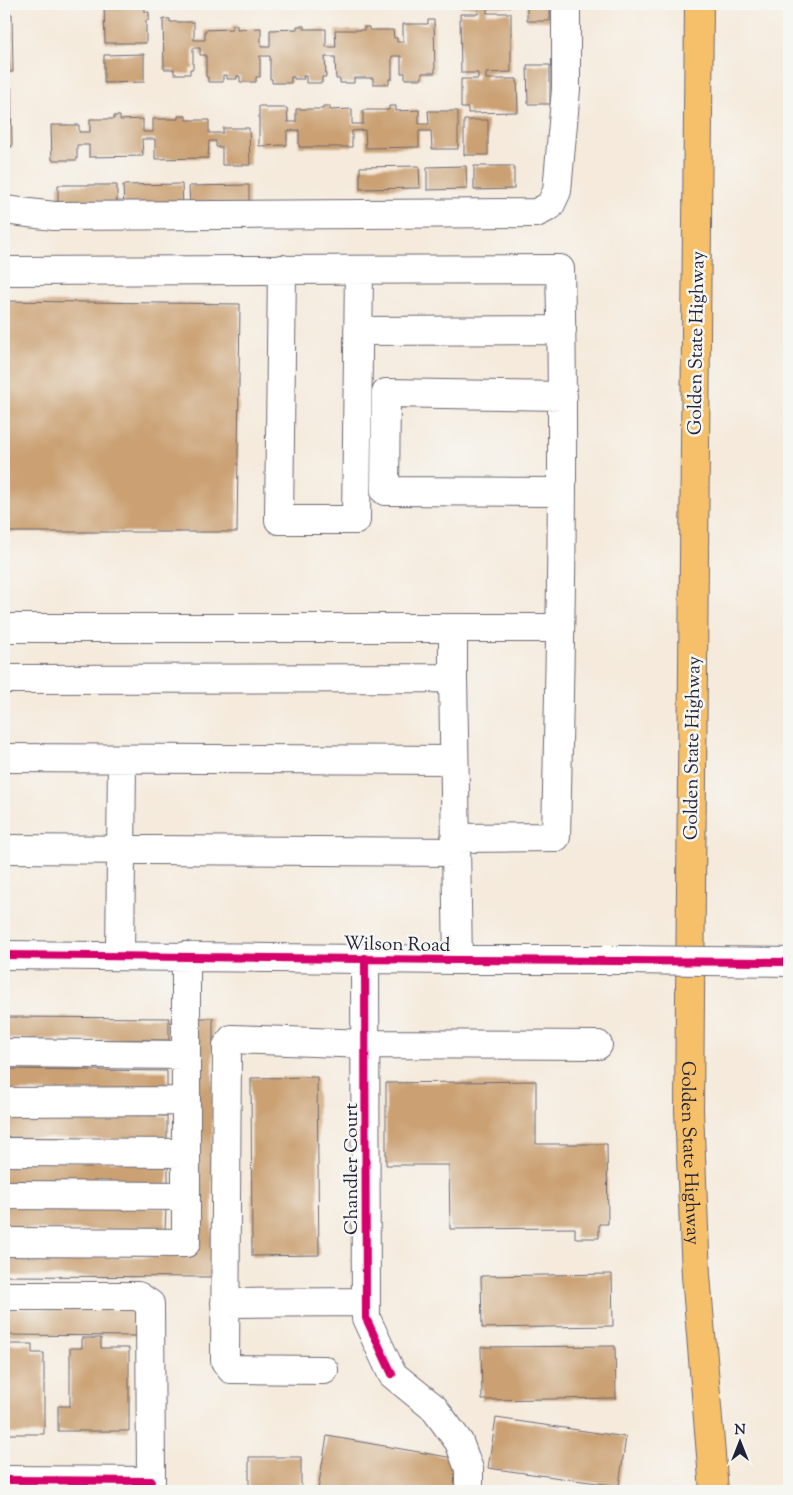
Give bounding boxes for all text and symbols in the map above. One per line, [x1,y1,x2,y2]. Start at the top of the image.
street label: Golden State Highway [682,250,713,435]
street label: Golden State Highway [678,655,709,840]
street label: Wilson Road [343,931,451,960]
street label: Golden State Highway [673,1061,706,1246]
street label: Chandler Court [339,1103,366,1235]
north arrow [716,1418,766,1468]
text: N [734,1421,746,1441]

